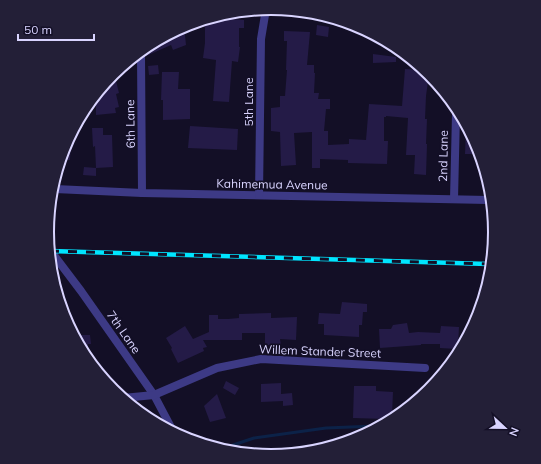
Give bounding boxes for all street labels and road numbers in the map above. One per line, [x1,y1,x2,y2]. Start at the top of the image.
street label: 5th Lane [241,78,256,126]
street label: 6th Lane [122,99,138,149]
street label: 2nd Lane [435,130,451,182]
street label: Kahimemua Avenue [216,176,328,192]
street label: 7th Lane [104,308,144,356]
street label: Willem Stander Street [259,341,381,361]

